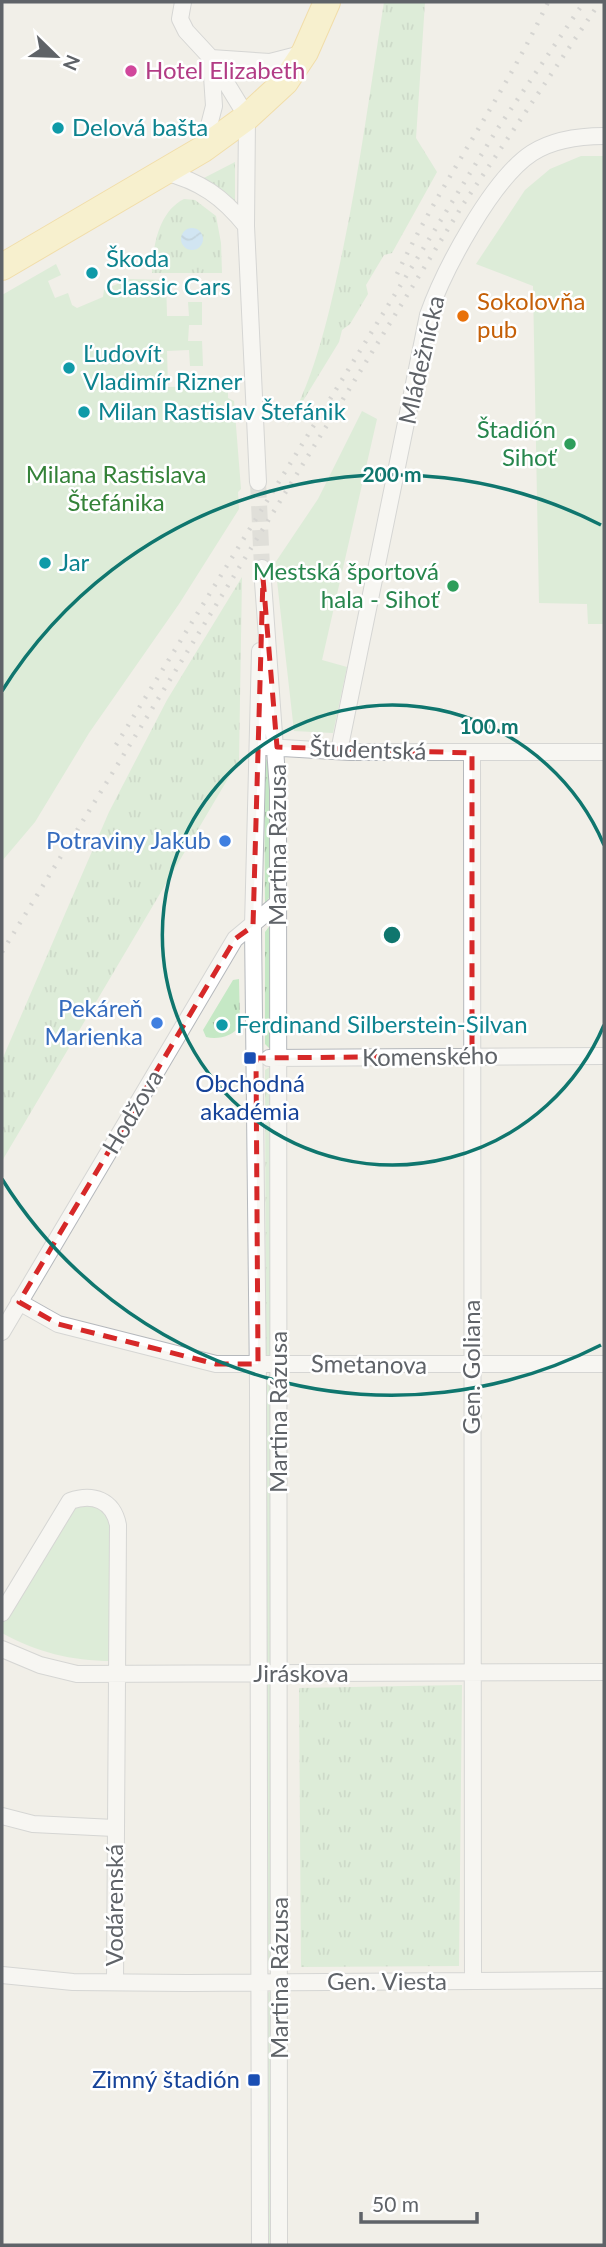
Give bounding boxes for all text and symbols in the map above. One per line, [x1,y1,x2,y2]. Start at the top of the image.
north arrow [21,21,91,91]
text: N [59,52,86,74]
place label: Hotel Elizabeth [145,55,305,84]
marker: Hotel Elizabeth [123,63,139,79]
place label: Delová bašta [72,112,208,141]
marker: Delová bašta [50,120,66,136]
place label: Škoda Classic Cars [106,243,231,300]
marker: Škoda Classic Cars [84,265,100,281]
place label: Sokolovňa pub [477,286,585,343]
street label: Mládežnícka [392,292,449,427]
marker: Sokolovňa pub [455,308,471,324]
place label: Ľudovít Vladimír Rizner [83,338,242,395]
marker: Ľudovít Vladimír Rizner [61,360,77,376]
place label: Milan Rastislav Štefánik [98,396,347,425]
marker: Milan Rastislav Štefánik [76,404,92,420]
place label: Štadión Sihoť [477,414,557,471]
marker: Štadión Sihoť [562,436,578,452]
park label: Milana Rastislava Štefánika [26,459,206,516]
text: 200 m [362,461,422,486]
place label: Jar [59,547,90,576]
marker: Jar [37,555,53,571]
place label: Mestská športová hala - Sihoť [253,556,440,613]
marker: Mestská športová hala - Sihoť [445,578,461,594]
text: 100 m [459,713,519,738]
street label: Študentská [309,732,427,765]
street label: Martina Rázusa [262,764,291,926]
place label: Potraviny Jakub [46,825,211,854]
marker: Potraviny Jakub [217,833,233,849]
centre of rings [380,923,404,947]
place label: Pekáreň Marienka [44,993,143,1050]
place label: Ferdinand Silberstein-Silvan [236,1009,528,1038]
marker: Pekáreň Marienka [149,1015,165,1031]
marker: Ferdinand Silberstein-Silvan [214,1017,230,1033]
street label: Komenského [362,1040,498,1071]
marker: Obchodná akadémia [242,1050,258,1066]
street label: Hodžova [95,1064,168,1159]
place label: Obchodná akadémia [195,1068,305,1125]
street label: Gen. Goliana [456,1300,485,1434]
street label: Martina Rázusa [263,1331,292,1493]
street label: Smetanova [311,1348,427,1379]
street label: Jiráskova [253,1658,349,1687]
street label: Vodárenská [99,1844,128,1966]
street label: Martina Rázusa [264,1897,293,2059]
street label: Gen. Viesta [327,1966,447,1995]
place label: Zimný štadión [92,2064,240,2093]
marker: Zimný štadión [246,2072,262,2088]
scale bar [361,2180,476,2224]
text: 50 m [372,2191,419,2216]

